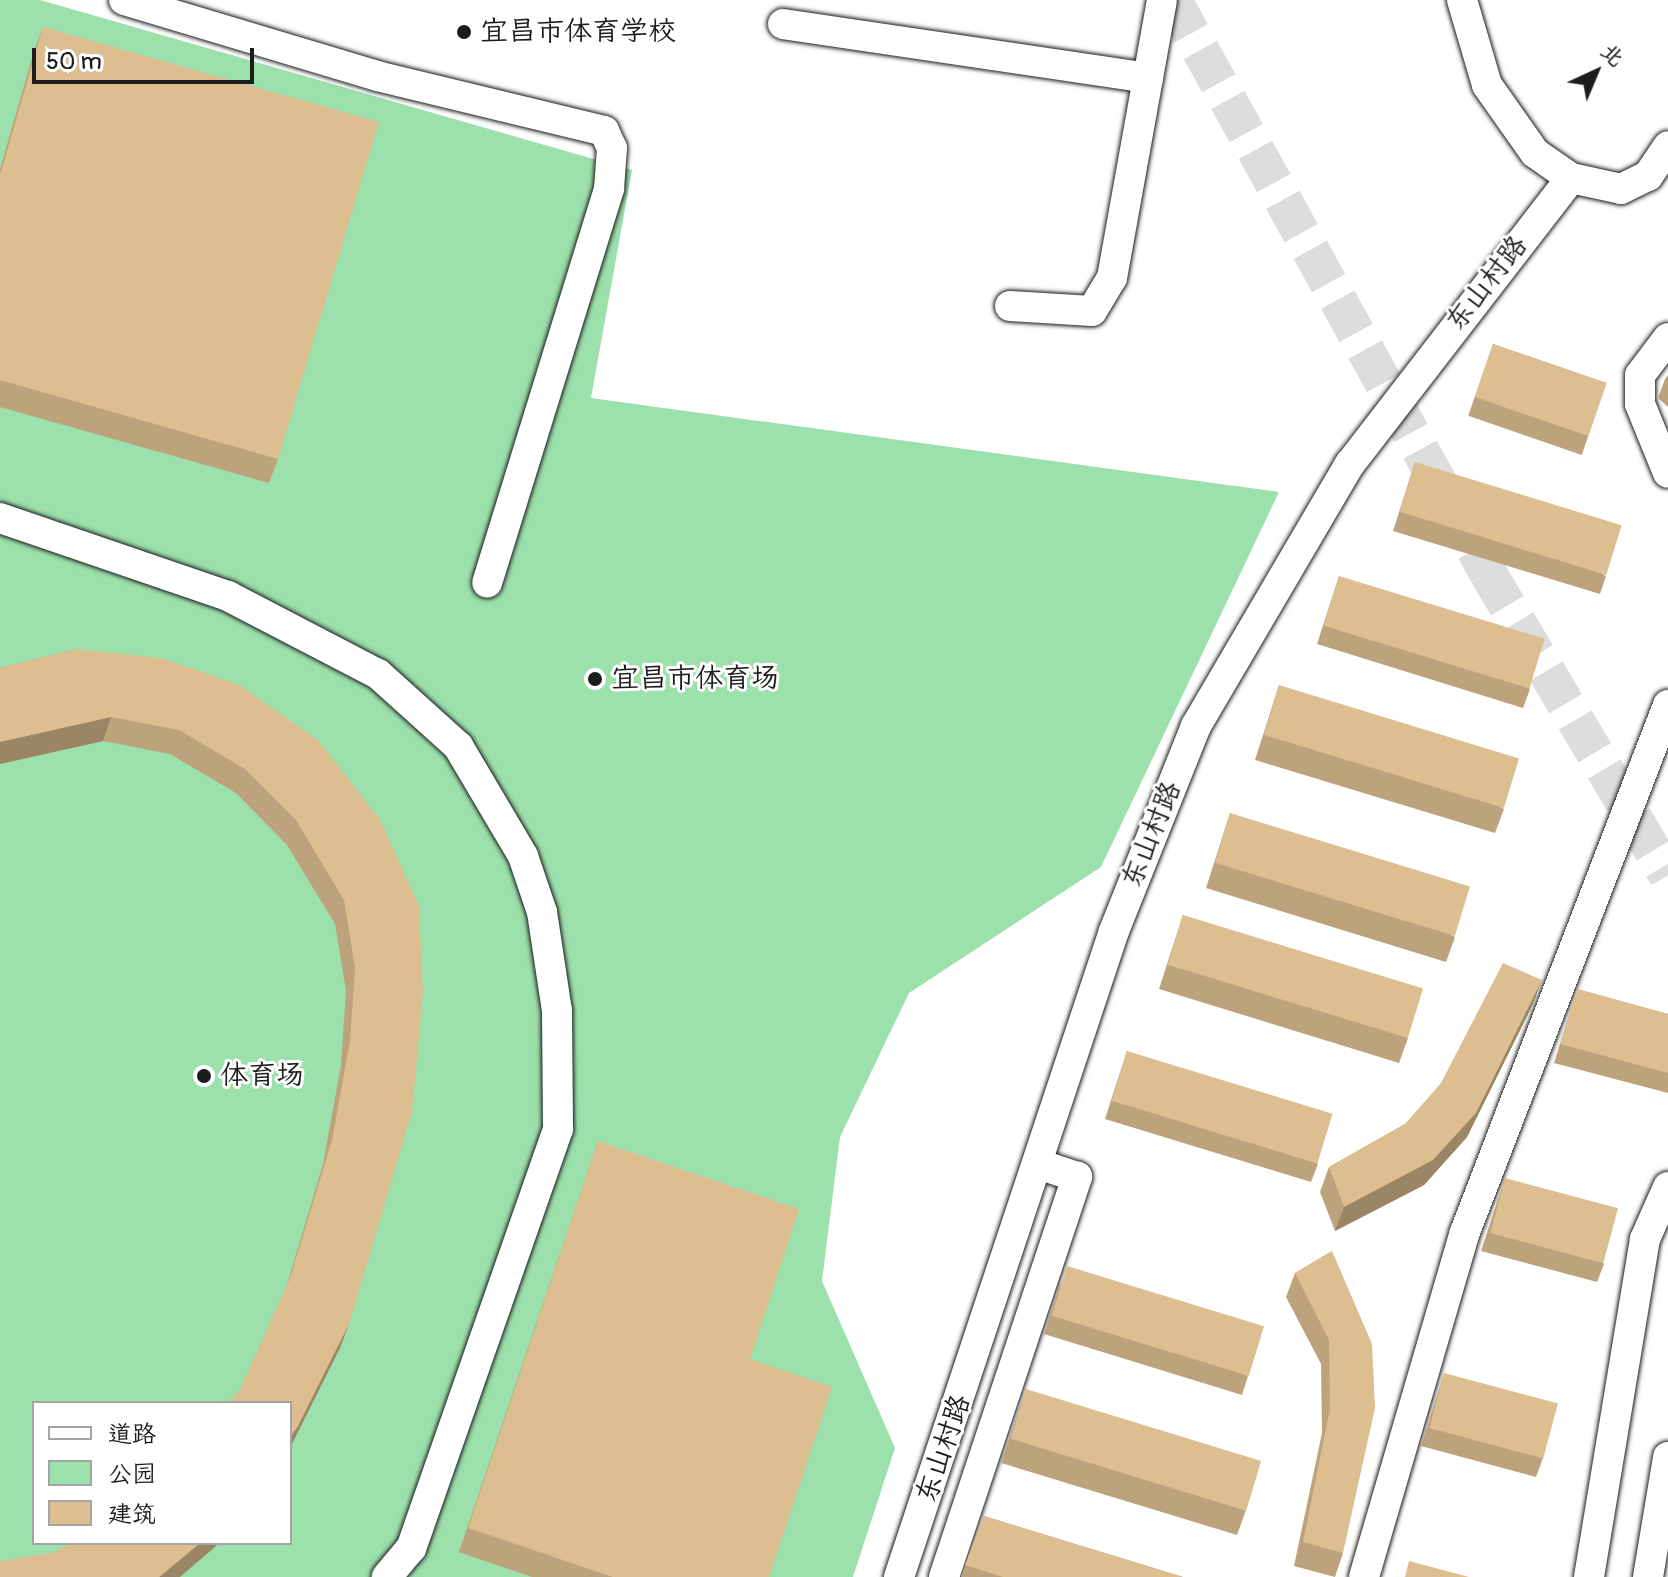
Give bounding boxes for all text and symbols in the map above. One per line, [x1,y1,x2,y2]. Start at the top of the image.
place label: 宜昌市体育学校 [480,15,676,49]
marker: 宜昌市体育学校 [455,23,473,41]
scale bar [36,32,258,82]
north arrow [1556,32,1636,112]
text: 北 [1595,37,1630,72]
text: 50 m [46,47,102,76]
street label: 东山村路 [1439,230,1535,338]
place label: 宜昌市体育场 [611,662,779,696]
marker: 宜昌市体育场 [586,670,604,688]
street label: 东山村路 [1115,777,1189,893]
place label: 体育场 [220,1059,304,1093]
marker: 体育场 [195,1067,213,1085]
street label: 东山村路 [910,1391,978,1507]
legend [32,1401,292,1545]
text: 道路 [108,1420,156,1449]
text: 公园 [108,1460,156,1489]
text: 建筑 [108,1500,156,1529]

